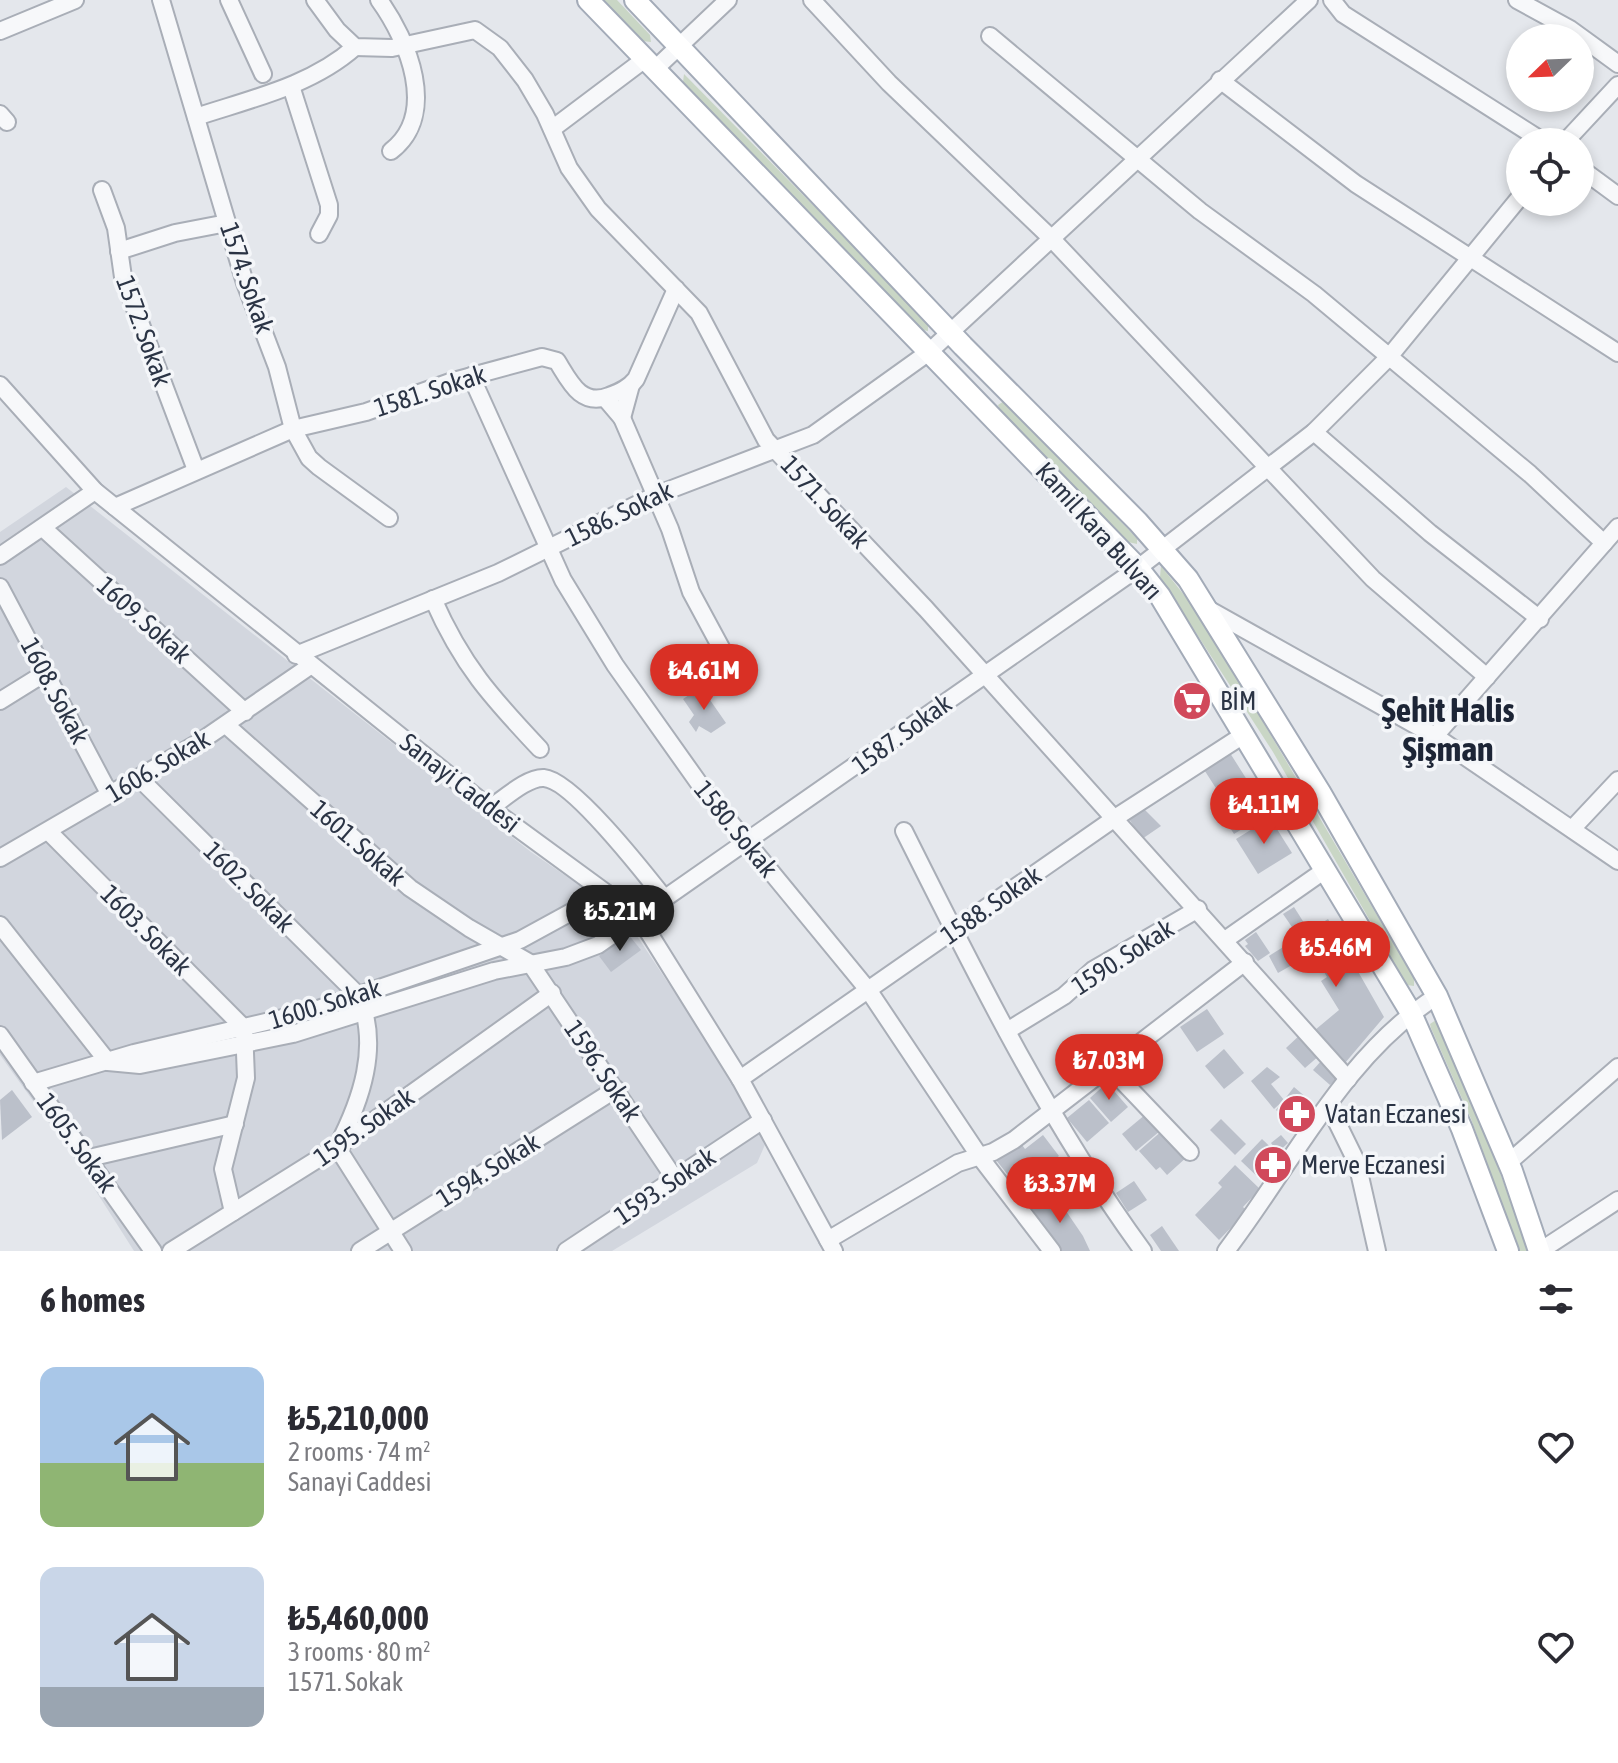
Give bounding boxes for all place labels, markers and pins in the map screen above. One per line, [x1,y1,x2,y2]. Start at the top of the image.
pin: ₺4.61M [639,644,769,712]
supermarket icon: BİM [1171,680,1213,722]
place label: BİM [1220,686,1256,716]
pin: ₺4.11M [1199,778,1329,846]
pin: ₺5.21M [555,885,685,953]
pin: ₺5.46M [1271,921,1401,989]
pin: ₺7.03M [1044,1034,1174,1102]
pharmacy icon: Vatan Eczanesi [1276,1093,1318,1135]
place label: Vatan Eczanesi [1325,1099,1467,1129]
pharmacy icon: Merve Eczanesi [1252,1144,1294,1186]
place label: Merve Eczanesi [1301,1150,1445,1180]
pin: ₺3.37M [995,1157,1125,1225]

